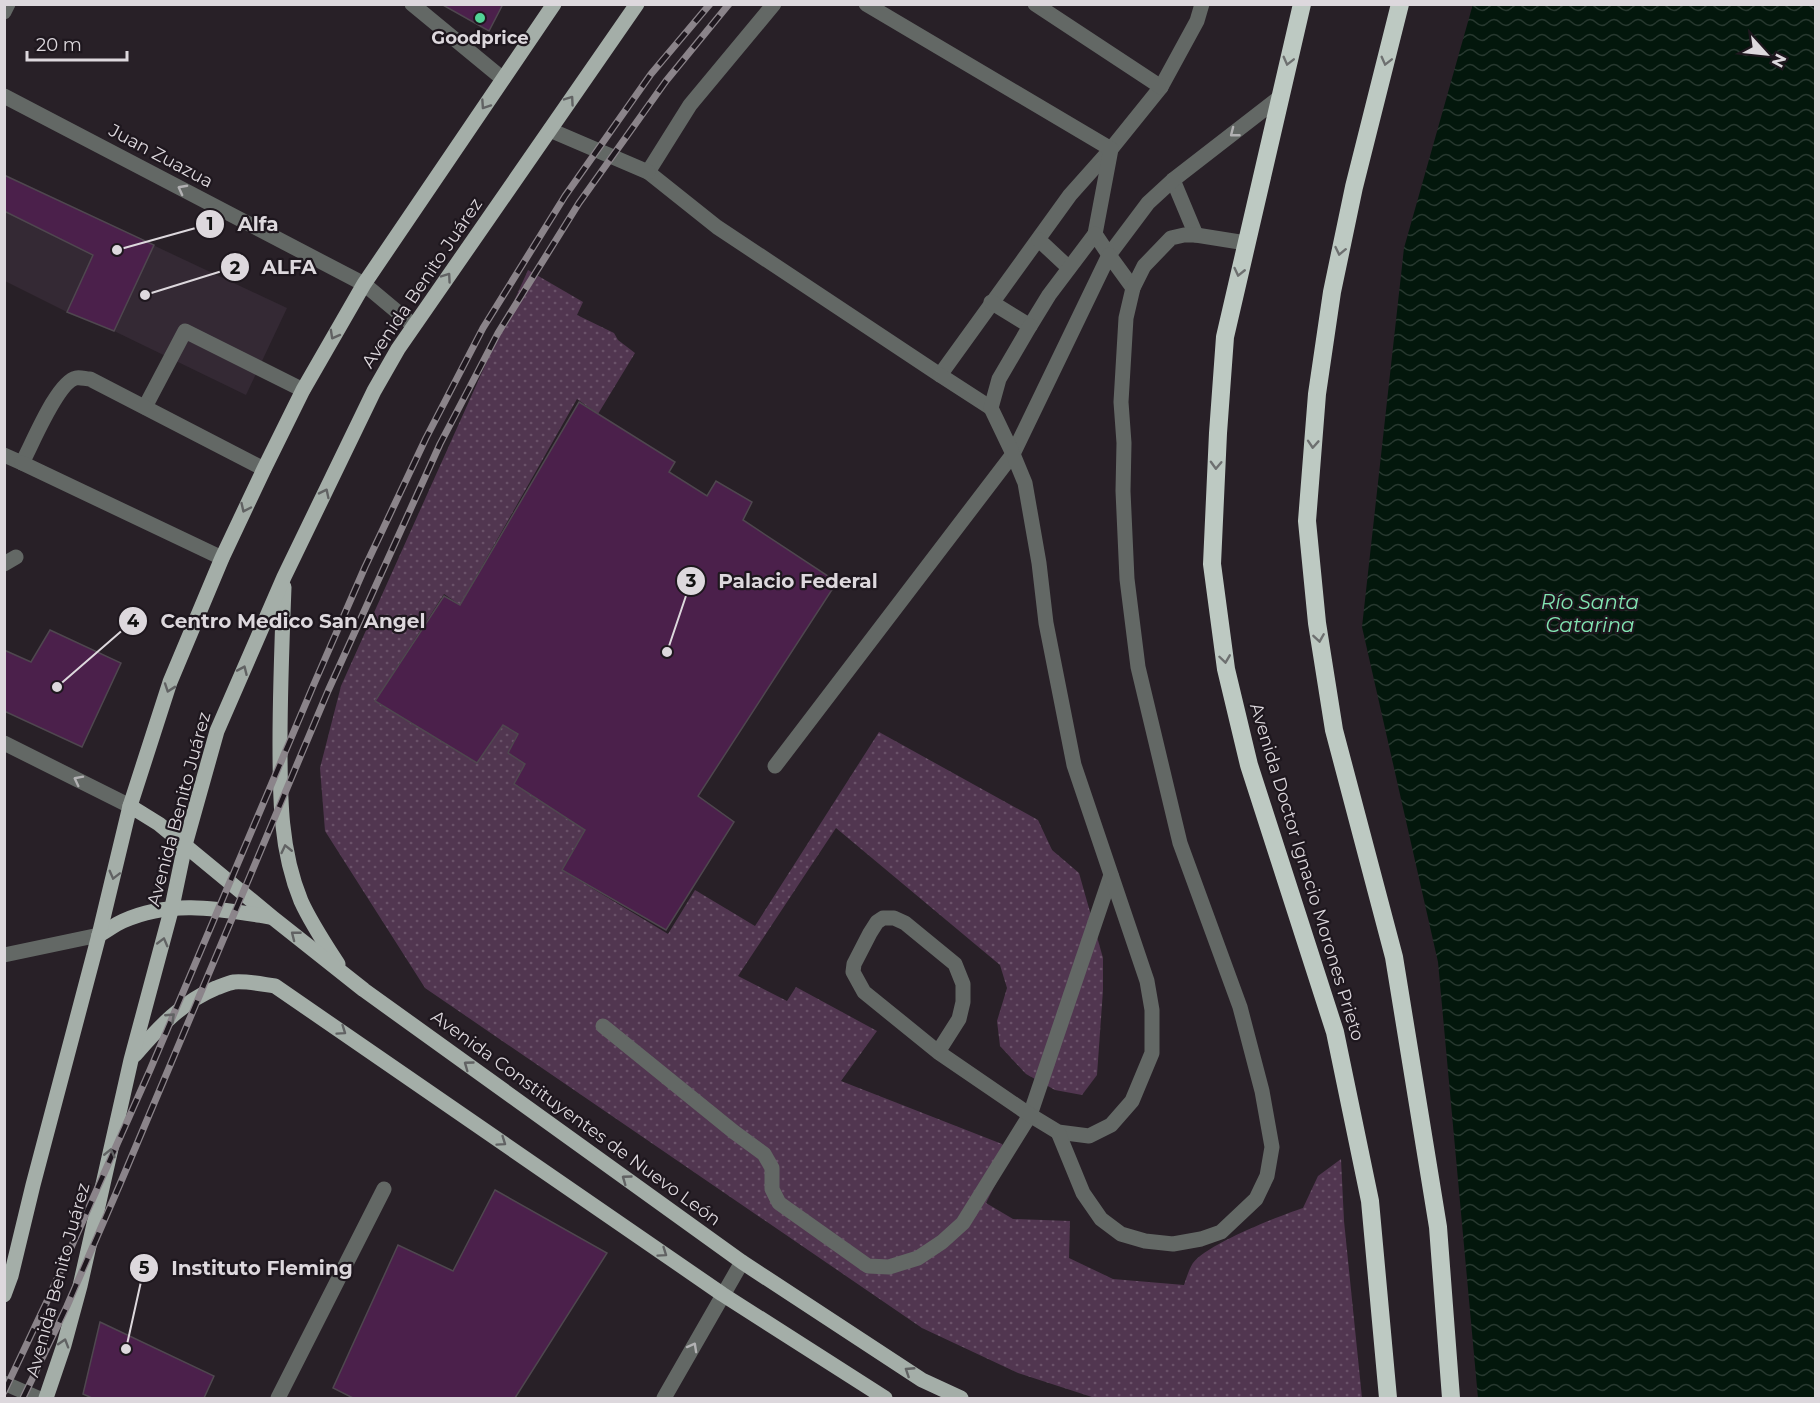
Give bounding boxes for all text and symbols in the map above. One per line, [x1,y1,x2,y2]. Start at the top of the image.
marker: Goodprice [473,11,487,25]
scale bar [27,24,128,62]
north arrow [1736,24,1796,84]
place label: Goodprice [431,27,529,49]
text: 20 m [36,34,82,56]
text: N [1768,51,1790,71]
one-way arrow [1283,56,1296,66]
one-way arrow [1380,56,1393,66]
one-way arrow [563,96,574,107]
one-way arrow [481,99,493,109]
street label: Juan Zuazua [104,119,217,193]
one-way arrow [1229,125,1240,136]
one-way arrow [177,185,188,196]
street label: Avenida Benito Juárez [357,194,487,372]
callout: Alfa [195,205,290,243]
text: Alfa [236,212,279,236]
text: 1 [206,213,214,235]
one-way arrow [1335,246,1348,256]
callout: ALFA [220,248,329,286]
text: ALFA [261,255,317,279]
text: 2 [230,257,241,279]
one-way arrow [1234,267,1247,277]
one-way arrow [440,273,451,284]
one-way arrow [330,329,341,339]
one-way arrow [1307,439,1320,448]
one-way arrow [1210,460,1223,469]
one-way arrow [318,488,329,499]
one-way arrow [241,502,253,513]
callout: Palacio Federal [676,562,890,600]
text: Palacio Federal [718,569,878,593]
text: 3 [685,570,697,592]
water label: Río Santa Catarina [1541,590,1639,637]
callout: Centro Medico San Angel [118,602,437,640]
text: Centro Medico San Angel [161,609,425,633]
text: 4 [127,610,140,632]
one-way arrow [1313,633,1325,642]
one-way arrow [1218,654,1231,663]
one-way arrow [236,665,248,676]
one-way arrow [163,682,176,693]
street label: Avenida Doctor Ignacio Morones Prieto [1245,700,1369,1044]
street label: Avenida Benito Juárez [142,709,216,909]
one-way arrow [74,775,85,787]
one-way arrow [280,844,293,854]
one-way arrow [108,869,121,879]
one-way arrow [291,932,302,943]
one-way arrow [155,938,168,948]
street label: Avenida Constituyentes de Nuevo León [427,1005,725,1231]
one-way arrow [164,1013,175,1024]
one-way arrow [335,1024,346,1035]
one-way arrow [463,1061,474,1072]
one-way arrow [495,1135,506,1146]
one-way arrow [103,1149,116,1159]
one-way arrow [622,1175,633,1186]
street label: Avenida Benito Juárez [21,1180,95,1380]
one-way arrow [656,1246,667,1257]
callout: Instituto Fleming [129,1249,365,1287]
text: Instituto Fleming [171,1256,353,1280]
text: 5 [139,1257,150,1279]
one-way arrow [57,1338,69,1349]
one-way arrow [686,1343,697,1353]
one-way arrow [905,1367,916,1378]

